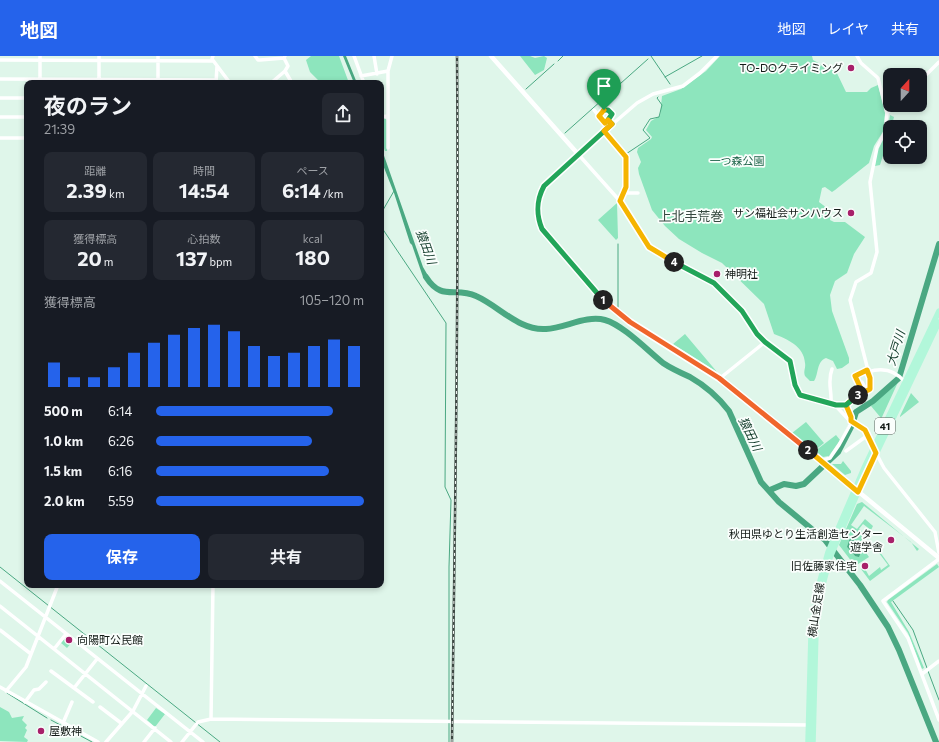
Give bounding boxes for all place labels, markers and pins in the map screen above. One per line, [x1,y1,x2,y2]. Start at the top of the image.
place label: TO-DOクライミング [740,61,843,74]
marker: TO-DOクライミング [846,63,856,73]
pin [587,69,621,110]
place label: サン福祉会サンハウス [733,206,843,219]
marker: サン福祉会サンハウス [846,208,856,218]
pin: 4 [664,252,684,272]
place label: 神明社 [725,267,758,280]
marker: 神明社 [712,269,722,279]
pin: 1 [593,290,613,310]
pin: 3 [848,385,868,405]
pin: 2 [798,440,818,460]
place label: 秋田県ゆとり生活創造センター 遊学舎 [729,527,883,553]
marker: 秋田県ゆとり生活創造センター 遊学舎 [886,535,896,545]
place label: 旧佐藤家住宅 [791,559,857,572]
marker: 旧佐藤家住宅 [860,561,870,571]
place label: 向陽町公民館 [77,633,143,646]
marker: 向陽町公民館 [64,635,74,645]
place label: 屋敷神 [49,724,82,737]
marker: 屋敷神 [36,726,46,736]

